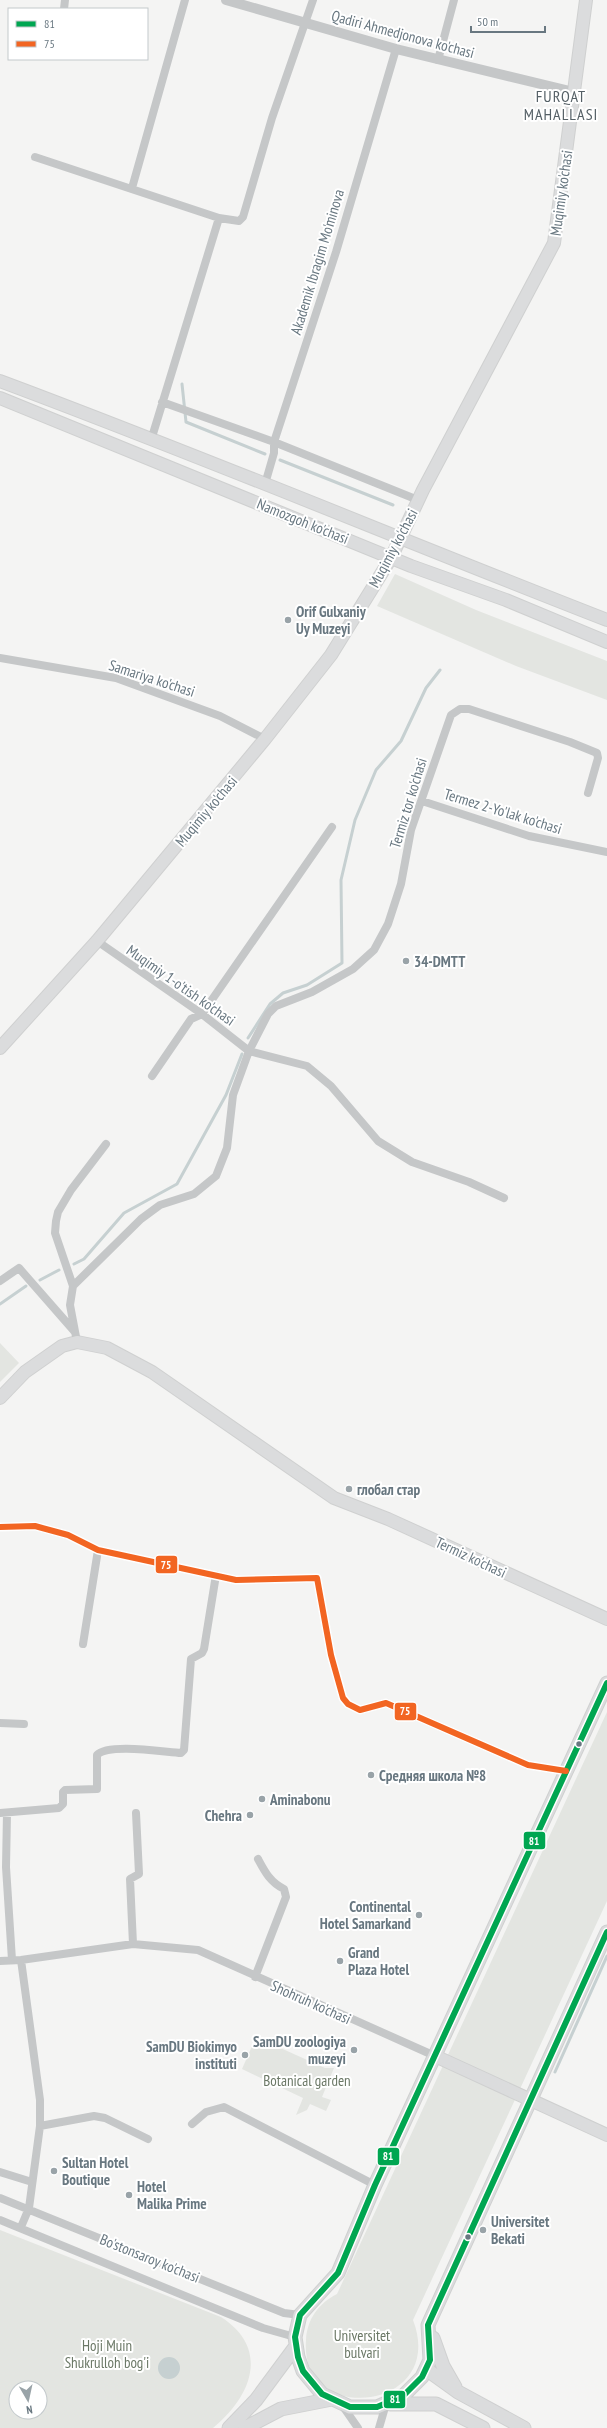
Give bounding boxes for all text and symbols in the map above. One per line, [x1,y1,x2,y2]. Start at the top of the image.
street label: Qadiri Ahmedjonova ko'chasi [329,6,477,62]
legend [8,8,148,60]
scale bar [471,8,545,34]
text: 50 m [477,14,498,29]
text: 81 [44,16,55,31]
text: 75 [44,36,55,51]
district label: FURQAT MAHALLASI [524,86,598,124]
street label: Muqimiy ko'chasi [546,149,576,237]
street label: Akademik Ibragim Mo'minova [286,187,348,337]
street label: Namozgoh ko'chasi [254,494,352,548]
street label: Muqimiy ko'chasi [364,505,422,591]
place label: Orif Gulxaniy Uy Muzeyi [296,602,367,638]
marker: Orif Gulxaniy Uy Muzeyi [283,615,293,625]
street label: Samariya ko'chasi [106,655,198,701]
street label: Termiz tor ko'chasi [385,755,431,851]
street label: Muqimiy ko'chasi [171,772,241,850]
street label: Termez 2-Yo'lak ko'chasi [442,784,564,838]
street label: Muqimiy 1-o'tish ko'chasi [123,940,239,1030]
place label: 34-DMTT [414,952,465,971]
marker: 34-DMTT [401,956,411,966]
place label: глобал стар [357,1480,420,1499]
marker: глобал стар [344,1484,354,1494]
street label: Termiz ko'chasi [433,1532,509,1582]
line badge: 75 [155,1555,178,1574]
text: 75 [161,1558,171,1572]
line badge: 75 [394,1702,417,1721]
text: 75 [400,1704,410,1718]
unlabelled marker [574,1739,584,1749]
place label: Средняя школа №8 [379,1766,486,1785]
marker: Средняя школа №8 [366,1770,376,1780]
place label: Aminabonu [269,1790,331,1809]
marker: Aminabonu [257,1794,267,1804]
place label: Chehra [205,1806,242,1825]
marker: Chehra [245,1810,255,1820]
line badge: 81 [523,1831,546,1850]
text: 81 [529,1834,539,1848]
place label: Continental Hotel Samarkand [320,1897,411,1933]
marker: Continental Hotel Samarkand [414,1910,424,1920]
place label: Grand Plaza Hotel [348,1943,409,1979]
marker: Grand Plaza Hotel [335,1956,345,1966]
street label: Shohruh ko'chasi [268,1976,354,2028]
place label: SamDU zoologiya muzeyi [253,2032,346,2068]
place label: SamDU Biokimyo instituti [146,2037,237,2073]
marker: SamDU zoologiya muzeyi [349,2045,359,2055]
marker: SamDU Biokimyo instituti [240,2050,250,2060]
park label: Botanical garden [263,2071,351,2090]
line badge: 81 [377,2147,400,2166]
text: 81 [383,2149,393,2163]
place label: Sultan Hotel Boutique [62,2153,129,2189]
marker: Sultan Hotel Boutique [49,2166,59,2176]
place label: Hotel Malika Prime [137,2177,207,2213]
marker: Hotel Malika Prime [124,2190,134,2200]
place label: Universitet Bekati [491,2212,550,2248]
marker: Universitet Bekati [478,2225,488,2235]
street label: Bo'stonsaroy ko'chasi [97,2229,203,2287]
unlabelled marker [463,2232,473,2242]
park label: Universitet bulvari [334,2326,390,2362]
park label: Hoji Muin Shukrulloh bog'i [65,2336,149,2372]
north arrow [8,2380,48,2420]
line badge: 81 [383,2390,406,2409]
text: 81 [390,2392,400,2406]
text: N [25,2402,34,2417]

